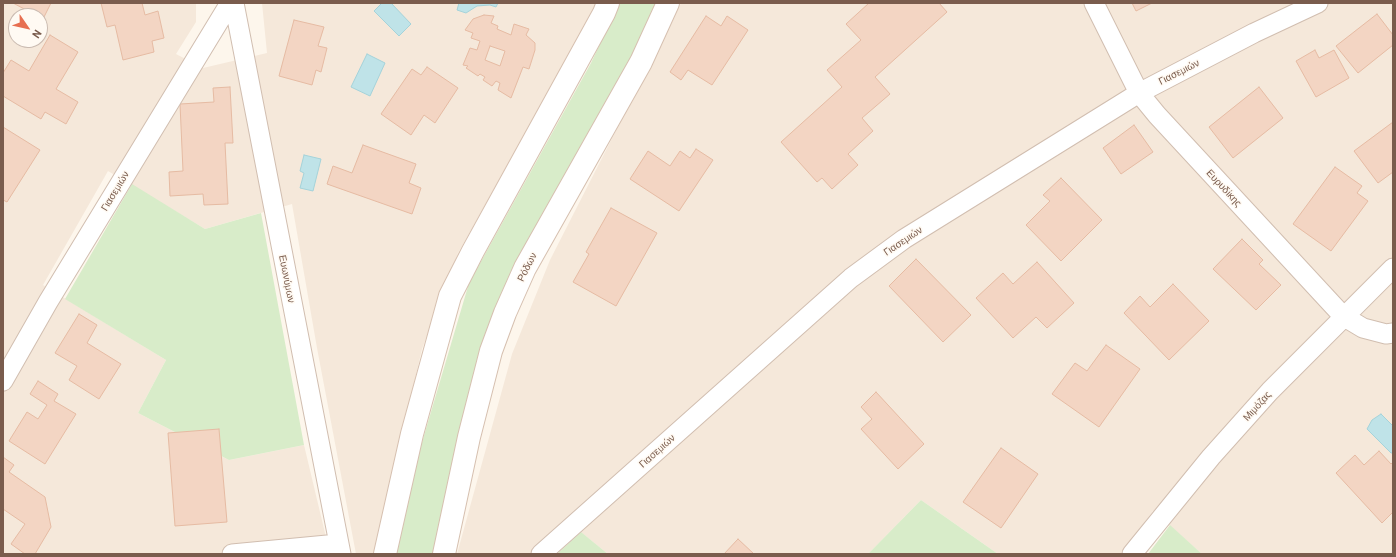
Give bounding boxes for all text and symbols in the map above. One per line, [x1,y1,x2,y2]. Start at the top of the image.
north arrow [8,8,48,48]
text: N [30,28,45,41]
street label: Γιασεμιών [1157,57,1201,87]
street label: Ευρυδίκης [1204,167,1244,209]
street label: Γιασεμιών [98,169,132,213]
street label: Γιασεμιών [881,224,925,258]
street label: Ρόδων [515,251,539,283]
street label: Ευωνύμων [276,254,298,304]
street label: Μιμόζας [1241,389,1273,423]
street label: Γιασεμιών [637,432,677,470]

